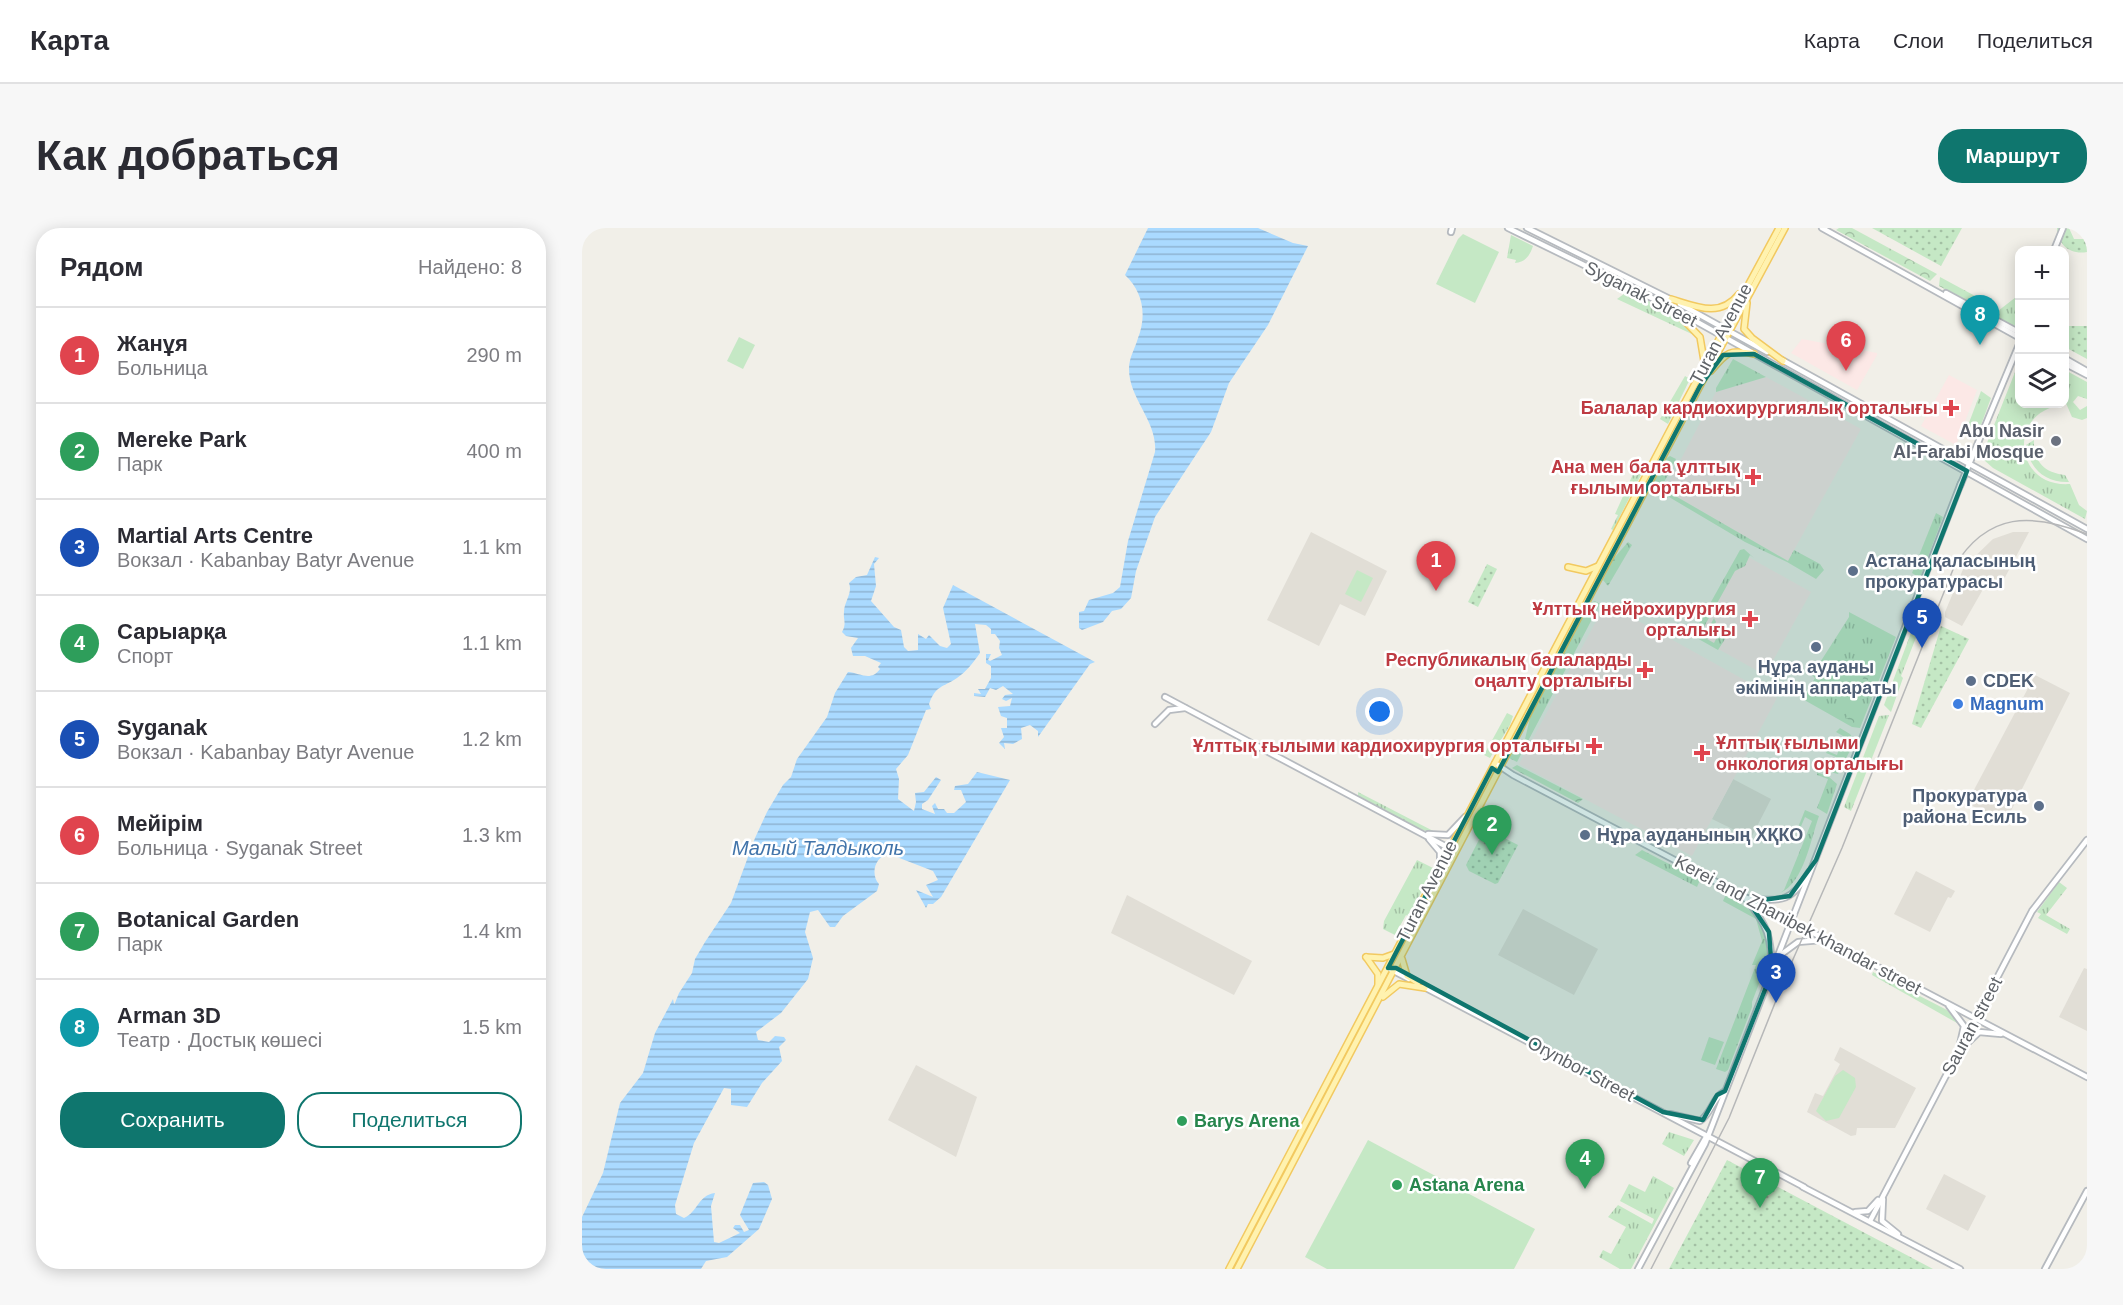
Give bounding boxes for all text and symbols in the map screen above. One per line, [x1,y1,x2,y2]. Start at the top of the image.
text: Карта [30,25,109,56]
text: Карта [1804,29,1860,52]
text: Слои [1893,29,1944,52]
text: Поделиться [1977,29,2093,52]
button: Маршрут [1938,129,2087,183]
text: Как добраться [36,132,340,179]
map controls [2015,246,2069,408]
button: + [2015,246,2069,300]
text: Рядом [60,252,143,282]
text: Найдено: 8 [418,256,522,278]
street label: Syganak Street [1582,257,1700,331]
street label: Turan Avenue [1686,280,1756,388]
pin: 8 [1960,296,2000,345]
button: − [2015,300,2069,354]
pin: 6 [1826,322,1866,371]
text: Жанұя [117,331,188,356]
text: 1 [74,344,85,366]
text: 290 m [466,344,522,366]
button: layers [2015,354,2069,408]
text: Больница [117,357,208,379]
place label: Балалар кардиохирургиялық орталығы [1581,398,1938,418]
marker: Балалар кардиохирургиялық орталығы [1942,399,1960,417]
place label: Abu Nasir Al-Farabi Mosque [1893,421,2044,462]
text: Mereke Park [117,427,247,452]
marker: Abu Nasir Al-Farabi Mosque [2049,434,2063,448]
text: 2 [74,440,85,462]
text: 400 m [466,440,522,462]
text: Парк [117,453,162,475]
place label: Ана мен бала ұлттық ғылыми орталығы [1551,457,1741,498]
marker: Ана мен бала ұлттық ғылыми орталығы [1744,468,1762,486]
text: Martial Arts Centre [117,523,313,548]
text: 3 [74,536,85,558]
text: 1.1 km [462,536,522,558]
pin: 1 [1416,542,1456,591]
text: Вокзал · Kabanbay Batyr Avenue [117,549,414,571]
place label: Астана қаласының прокуратурасы [1865,551,2036,592]
marker: Астана қаласының прокуратурасы [1846,564,1860,578]
pin: 5 [1902,598,1942,648]
place label: Ұлттық нейрохирургия орталығы [1532,599,1736,640]
marker: Ұлттық нейрохирургия орталығы [1741,610,1759,628]
text: Сарыарқа [117,619,227,644]
text: 4 [74,632,85,654]
text: 1.1 km [462,632,522,654]
marker: Нұра ауданы әкімінің аппараты [1809,640,1823,654]
text: Спорт [117,645,173,667]
place label: Республикалық балаларды оңалту орталығы [1385,650,1632,691]
place label: Нұра ауданы әкімінің аппараты [1735,657,1897,698]
marker: Республикалық балаларды оңалту орталығы [1636,661,1654,679]
place label: CDEK [1983,671,2034,691]
marker: CDEK [1964,674,1978,688]
place label: Magnum [1970,694,2044,714]
your location [1365,697,1394,726]
marker: Magnum [1951,697,1965,711]
text: Syganak [117,715,208,740]
text: 5 [74,728,85,750]
text: 1.2 km [462,728,522,750]
place label: Ұлттық ғылыми онкология орталығы [1716,733,1904,774]
place label: Ұлттық ғылыми кардиохирургия орталығы [1193,736,1580,756]
marker: Ұлттық ғылыми кардиохирургия орталығы [1585,737,1603,755]
text: Вокзал · Kabanbay Batyr Avenue [117,741,414,763]
marker: Ұлттық ғылыми онкология орталығы [1693,744,1711,762]
place label: Прокуратура района Есиль [1902,786,2028,827]
marker: Прокуратура района Есиль [2032,799,2046,813]
pin: 2 [1472,806,1512,855]
text: Мейірім [117,811,203,836]
text: 6 [74,824,85,846]
text: 1.3 km [462,824,522,846]
place label: Нұра ауданының ХҚКО [1597,825,1803,845]
marker: Нұра ауданының ХҚКО [1578,828,1592,842]
text: Больница · Syganak Street [117,837,362,859]
water label: Малый Талдыколь [732,837,904,859]
street label: Turan Avenue [1393,837,1461,945]
street label: Kerei and Zhanibek khandar street [1671,851,1925,999]
text: Botanical Garden [117,907,299,932]
text: 7 [74,920,85,942]
text: 1.4 km [462,920,522,942]
text: Парк [117,933,162,955]
pin: 3 [1756,954,1796,1003]
street label: Sauran street [1938,974,2006,1078]
text: Arman 3D [117,1003,221,1028]
text: 8 [74,1016,85,1038]
text: 1.5 km [462,1016,522,1038]
text: Театр · Достық көшесі [117,1029,322,1051]
street label: Orynbor Street [1524,1032,1638,1106]
button: Сохранить [60,1092,285,1148]
button: Поделиться [297,1092,522,1148]
place label: Barys Arena [1194,1111,1300,1131]
marker: Barys Arena [1175,1114,1189,1128]
pin: 4 [1566,1140,1604,1189]
pin: 7 [1740,1158,1780,1208]
place label: Astana Arena [1409,1175,1525,1195]
marker: Astana Arena [1390,1178,1404,1192]

